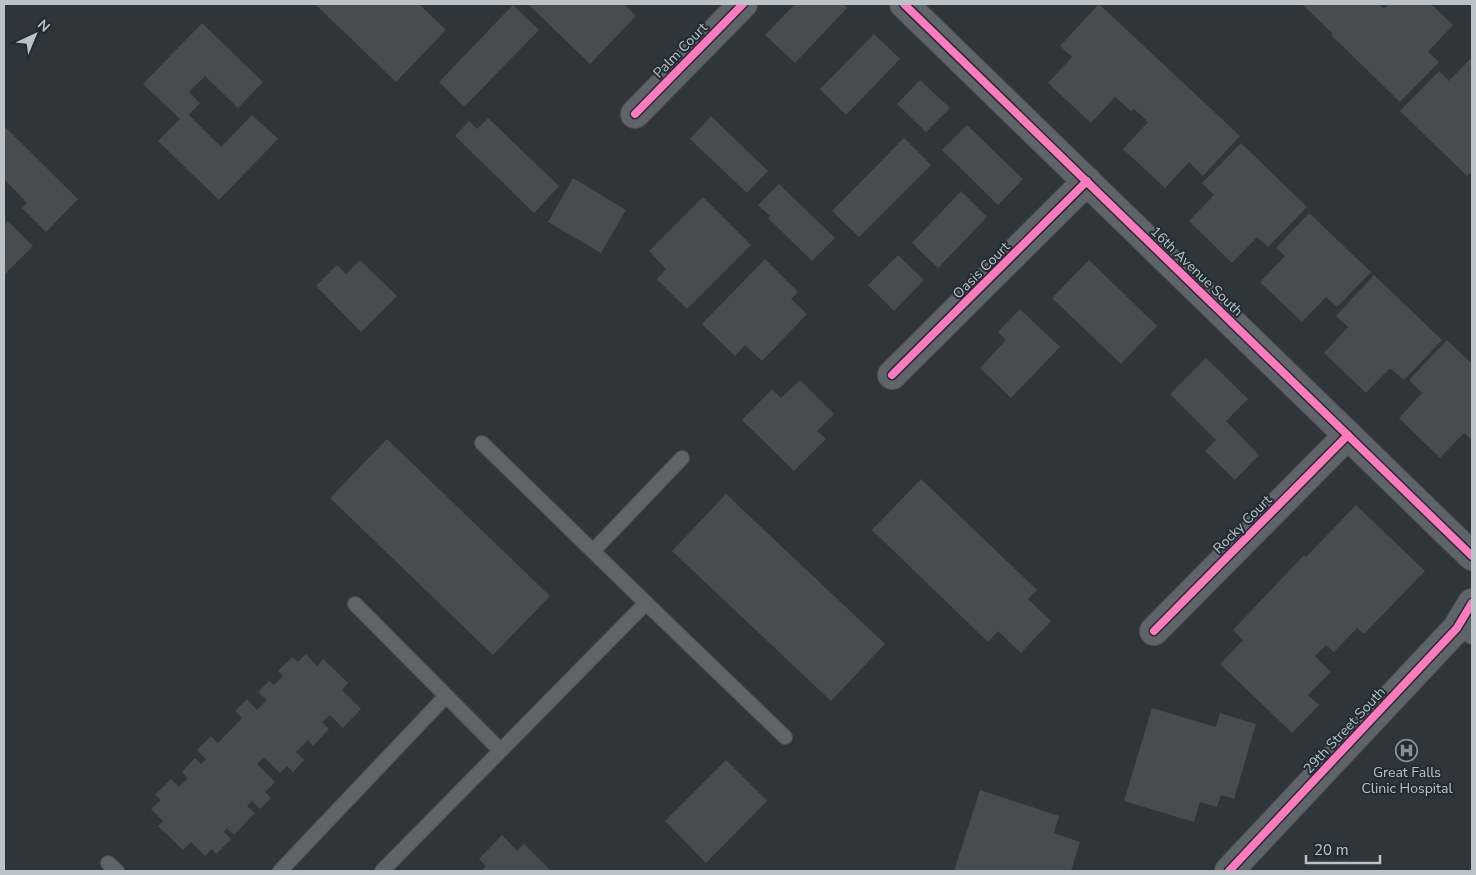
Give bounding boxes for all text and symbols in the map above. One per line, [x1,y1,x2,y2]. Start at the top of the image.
north arrow [10,10,60,60]
text: N [33,16,54,36]
street label: Palm Court [649,18,712,82]
street label: 16th Avenue South [1146,222,1247,320]
street label: Oasis Court [949,238,1014,303]
street label: Rocky Court [1209,491,1276,558]
street label: 29th Street South [1299,683,1390,778]
hospital icon: Great Falls Clinic Hospital [1395,738,1419,762]
place label: Great Falls Clinic Hospital [1361,763,1453,798]
scale bar [1306,832,1380,864]
text: 20 m [1314,840,1349,860]

